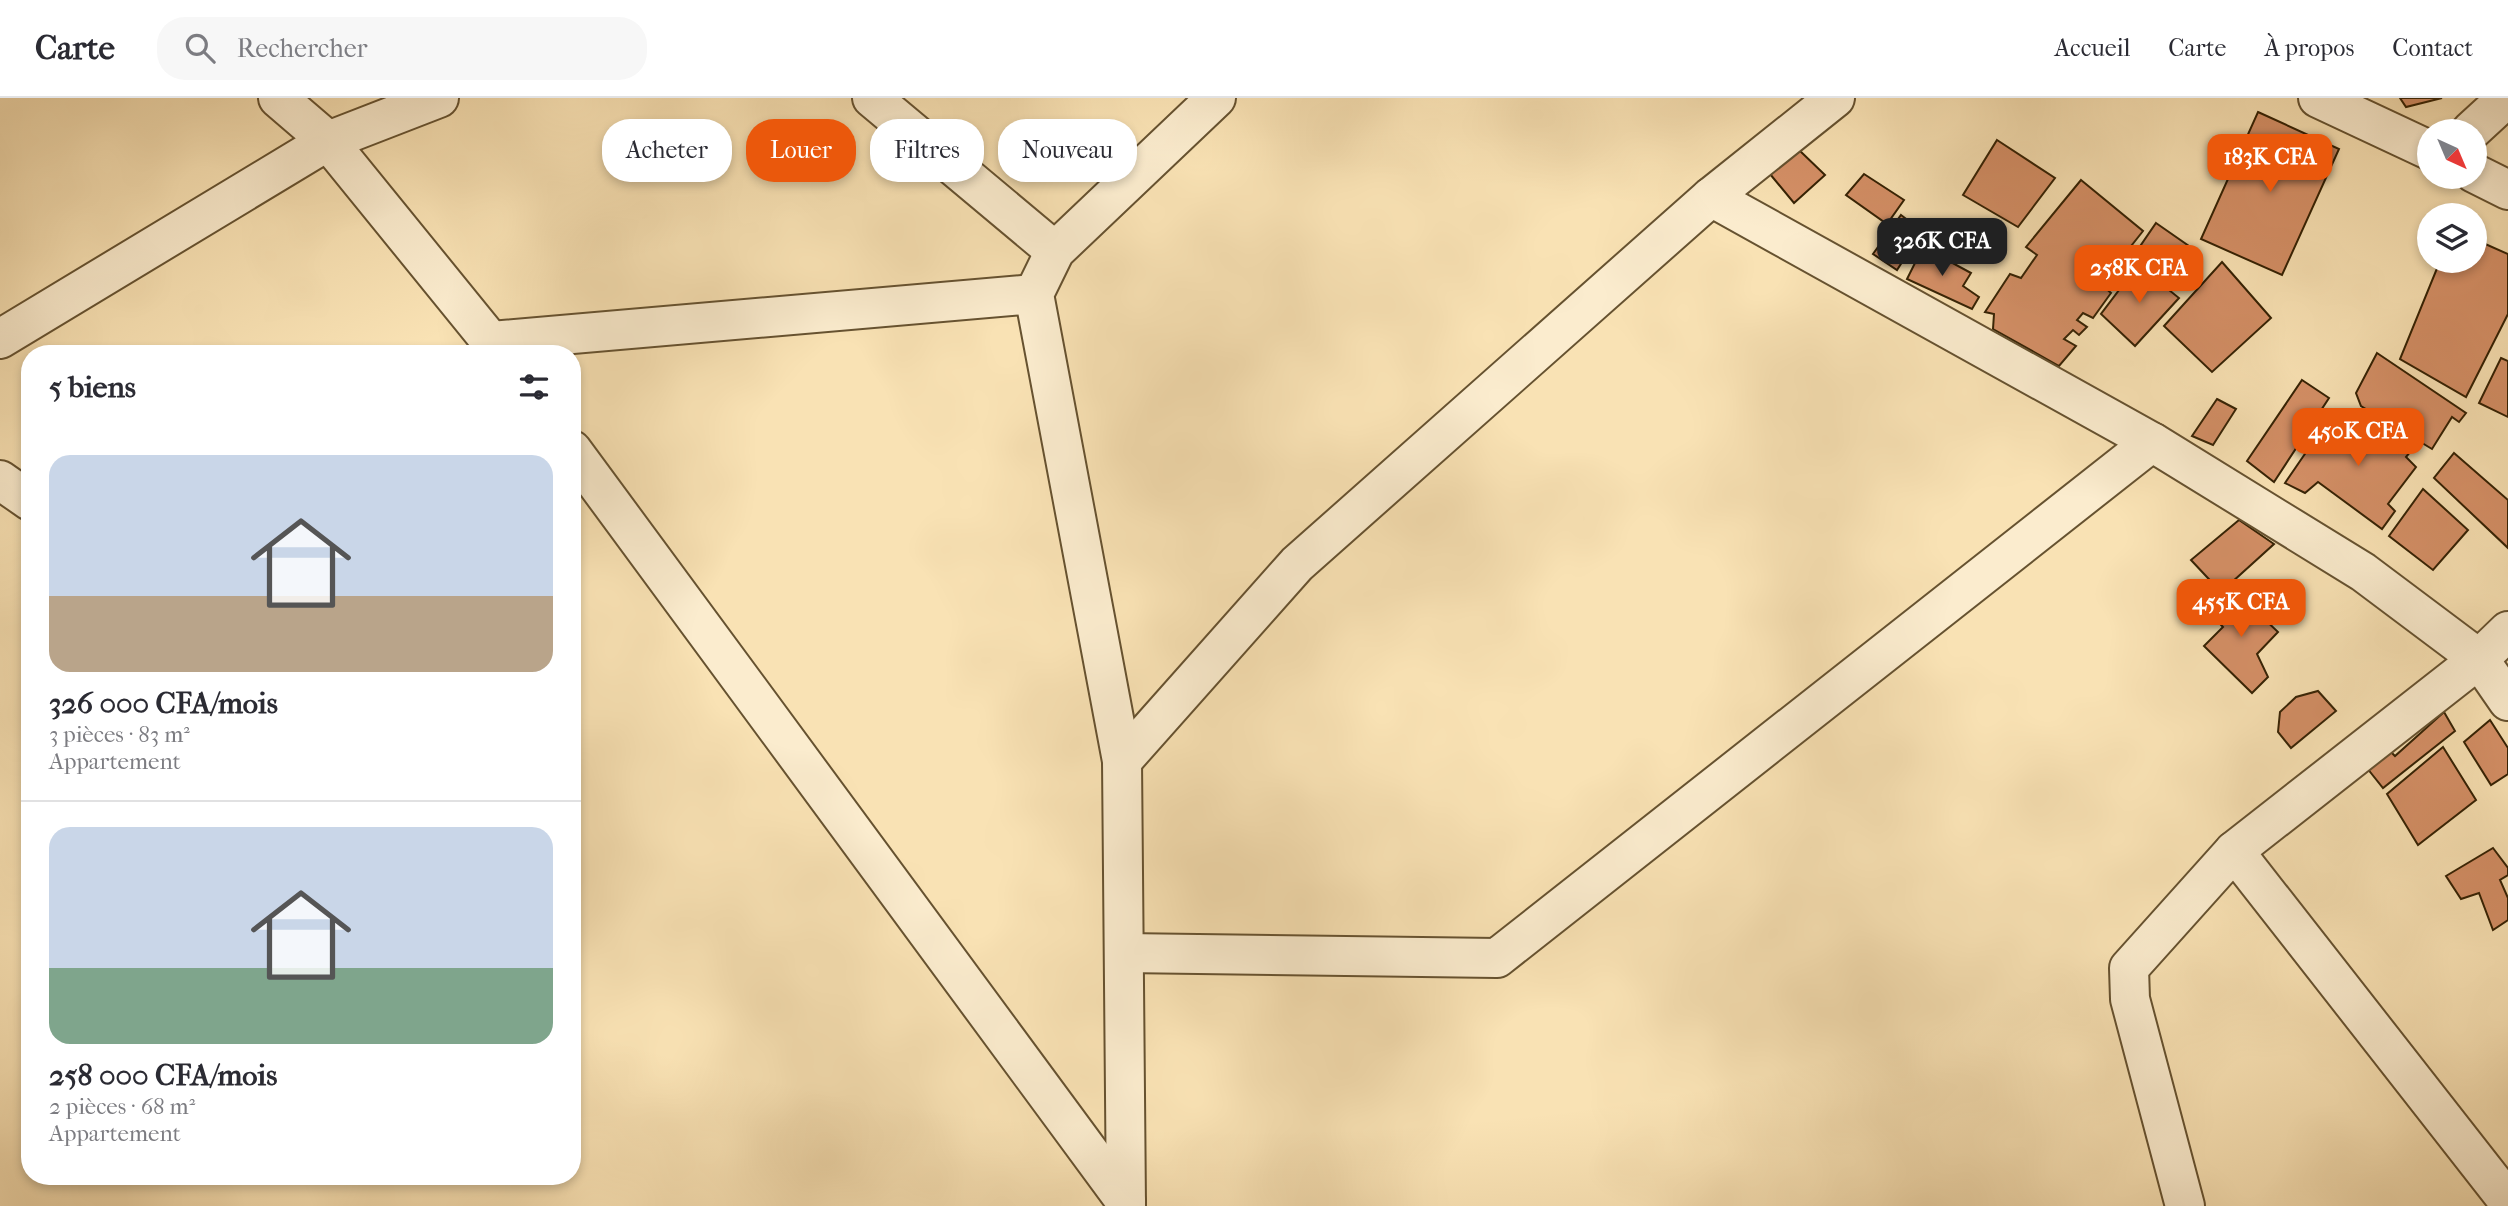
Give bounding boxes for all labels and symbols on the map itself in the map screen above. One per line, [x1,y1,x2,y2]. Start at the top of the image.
north arrow [2417,119,2487,189]
pin: 183K CFA [2198,134,2342,194]
pin: 326K CFA [1870,218,2014,278]
pin: 258K CFA [2067,246,2211,305]
pin: 450K CFA [2286,408,2430,468]
pin: 455K CFA [2169,580,2313,639]

